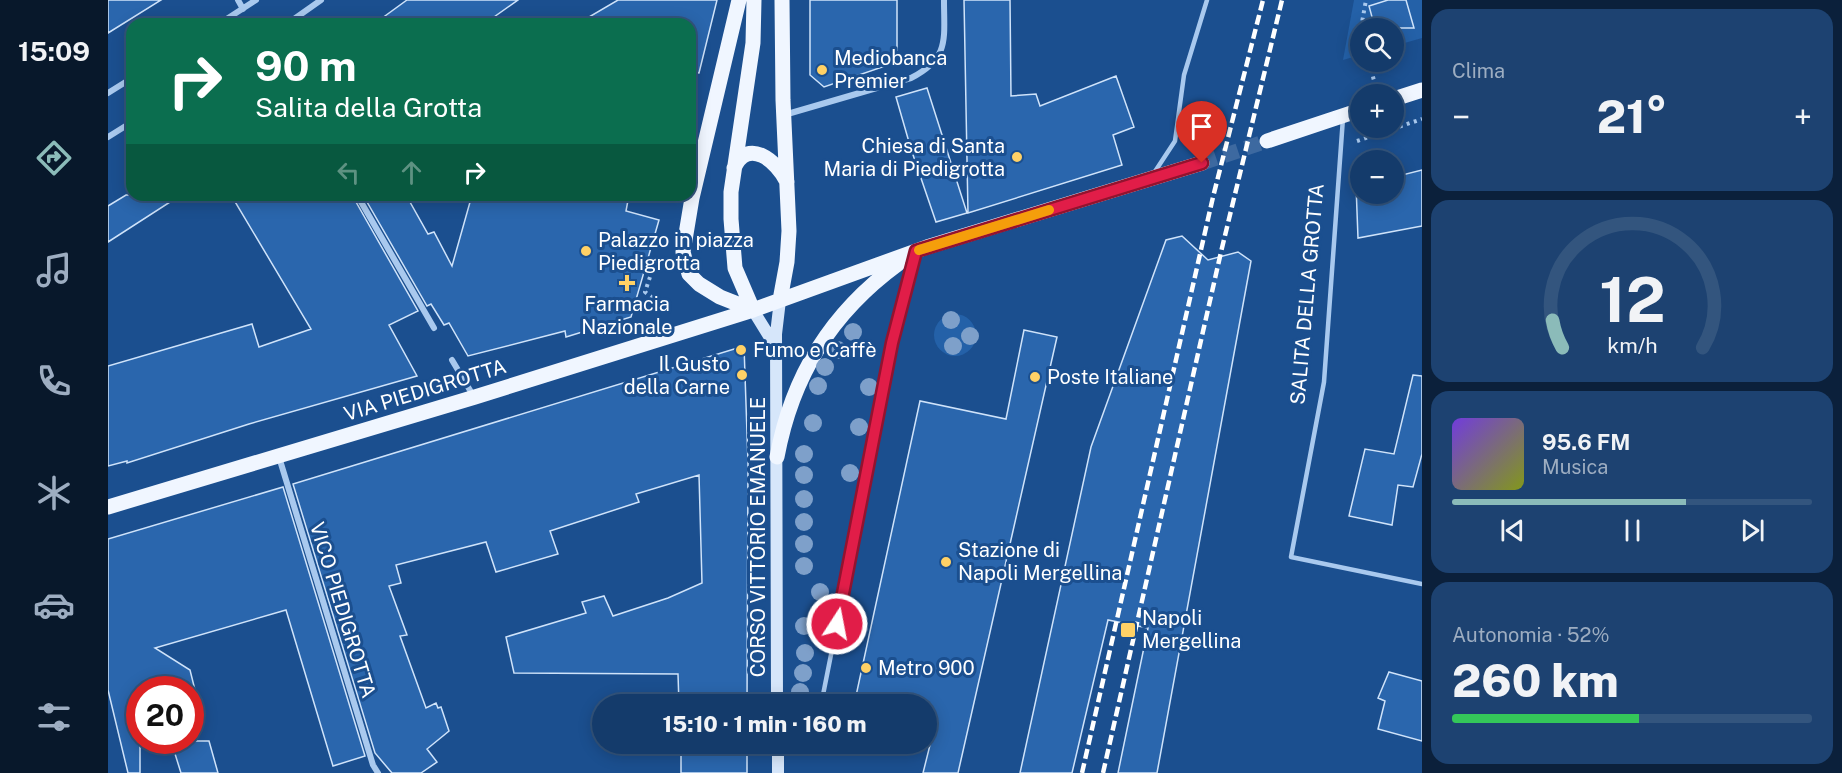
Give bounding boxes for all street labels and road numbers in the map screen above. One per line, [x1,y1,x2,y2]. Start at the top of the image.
street label: SALITA DELLA GROTTA [1285,182,1329,406]
street label: VIA PIEDIGROTTA [341,354,509,426]
street label: CORSO VITTORIO EMANUELE [746,397,770,677]
street label: VICO PIEDIGROTTA [305,519,381,701]

